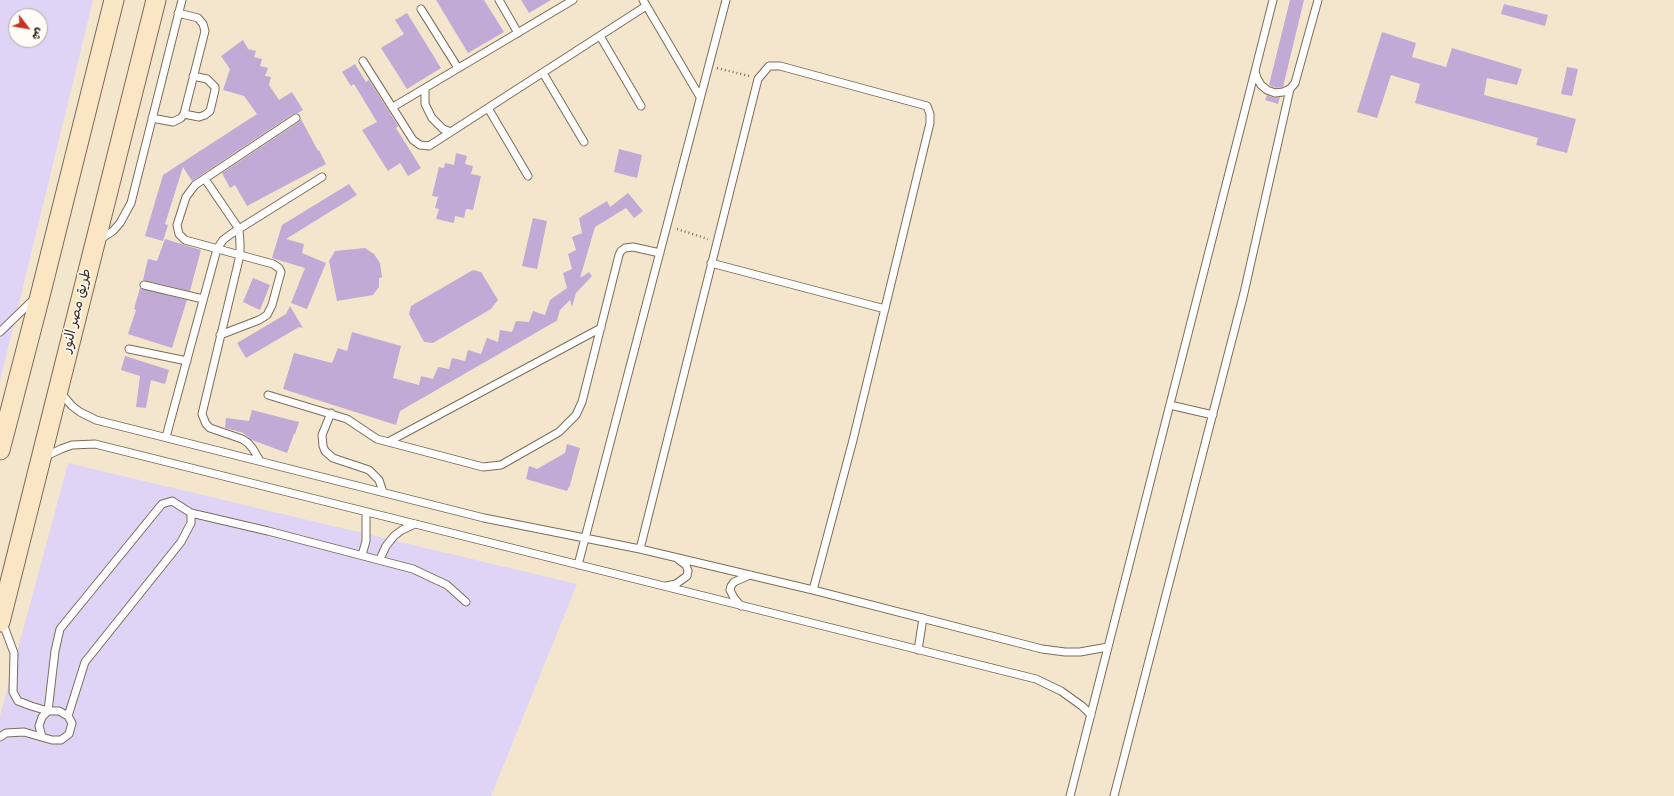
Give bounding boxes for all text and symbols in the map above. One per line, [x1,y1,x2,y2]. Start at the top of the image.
north arrow [8,8,48,48]
text: ش [27,24,47,43]
street label: طريق مصر النور [59,267,97,355]

